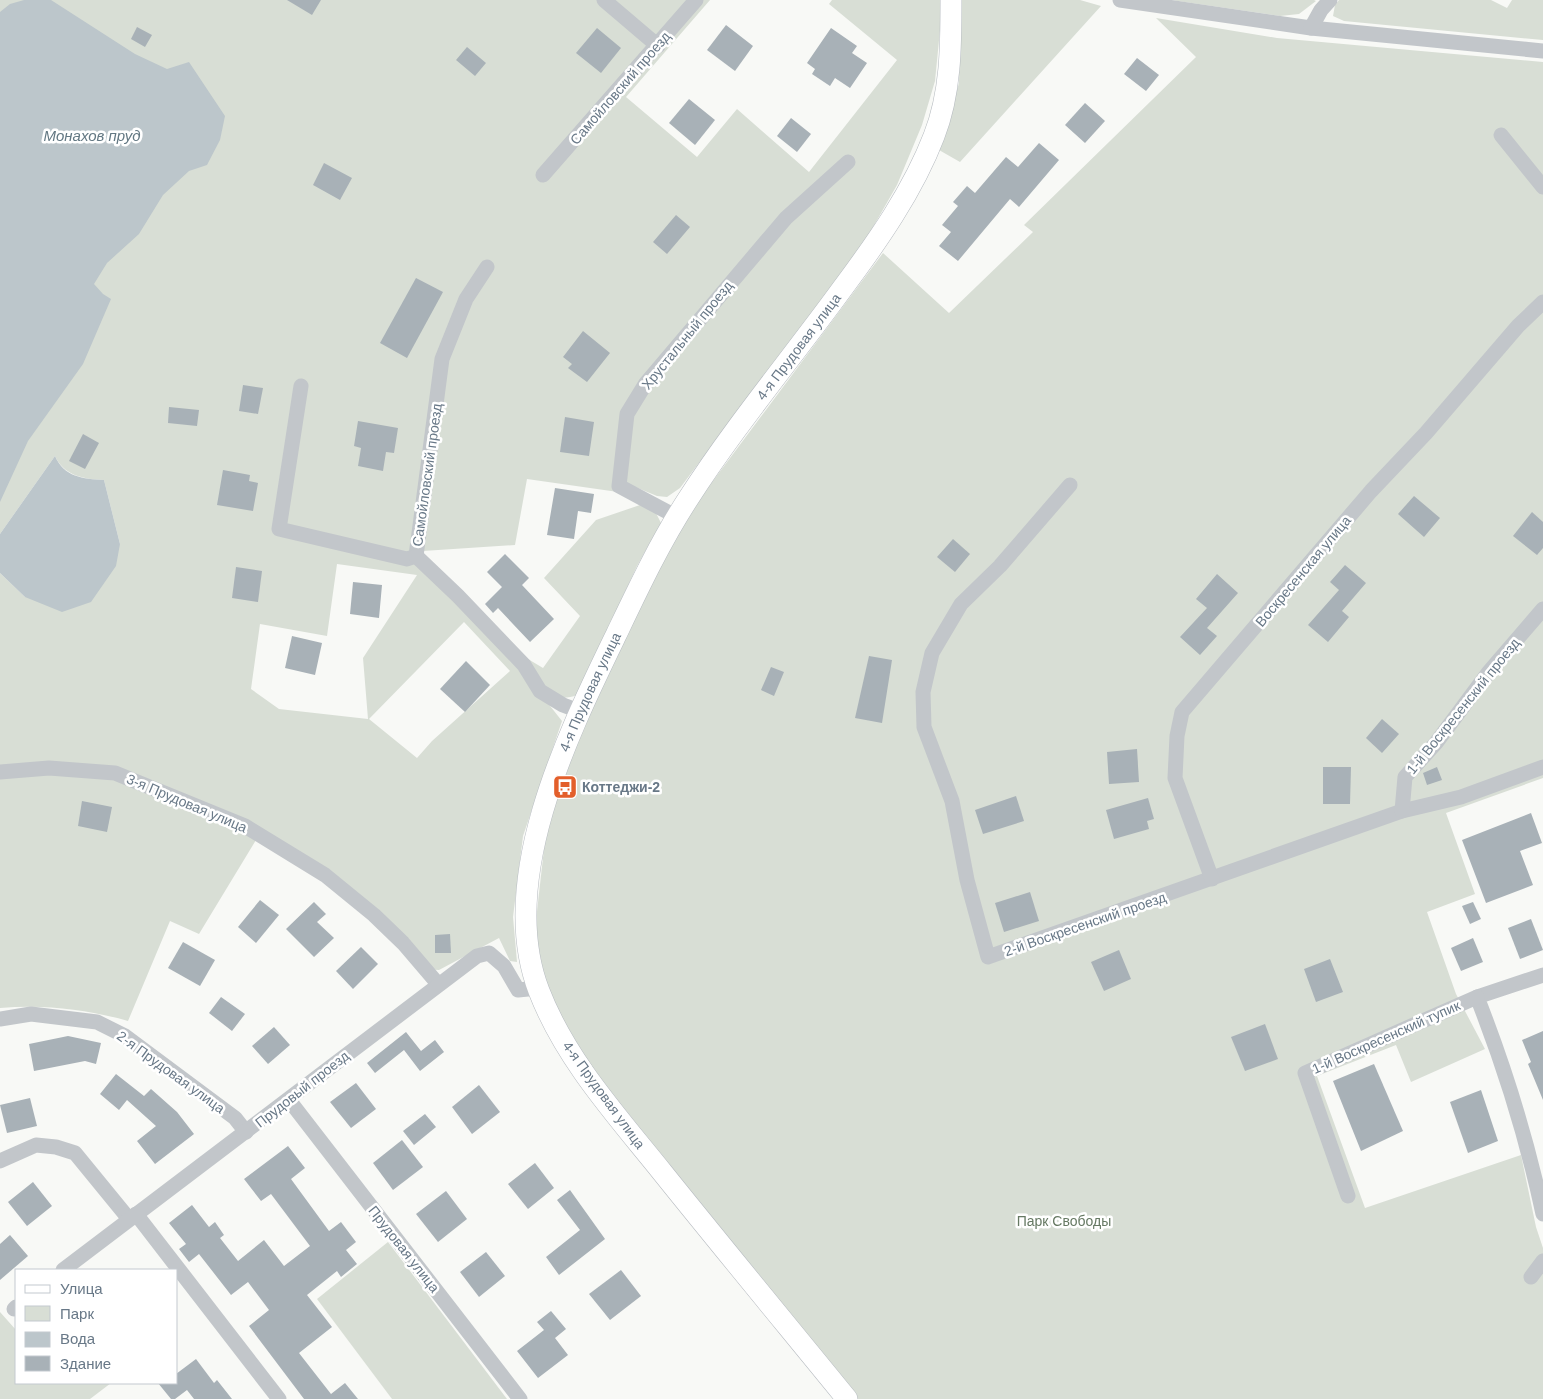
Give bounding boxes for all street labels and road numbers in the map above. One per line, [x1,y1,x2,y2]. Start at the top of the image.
street label: Самойловский проезд [567,28,673,148]
street label: Хрустальный проезд [638,278,736,392]
street label: 4-я Прудовая улица [753,290,844,403]
street label: Самойловский проезд [409,402,445,548]
street label: Воскресенская улица [1252,512,1354,630]
street label: 4-я Прудовая улица [556,630,624,754]
street label: 1-й Воскресенский проезд [1403,635,1523,777]
street label: 3-я Прудовая улица [124,770,250,836]
street label: 2-й Воскресенский проезд [1002,889,1168,959]
street label: 1-й Воскресенский тупик [1310,997,1463,1077]
street label: 2-я Прудовая улица [114,1028,228,1117]
street label: 4-я Прудовая улица [560,1038,649,1152]
street label: Прудовый проезд [252,1048,352,1130]
street label: Прудовая улица [365,1203,443,1296]

